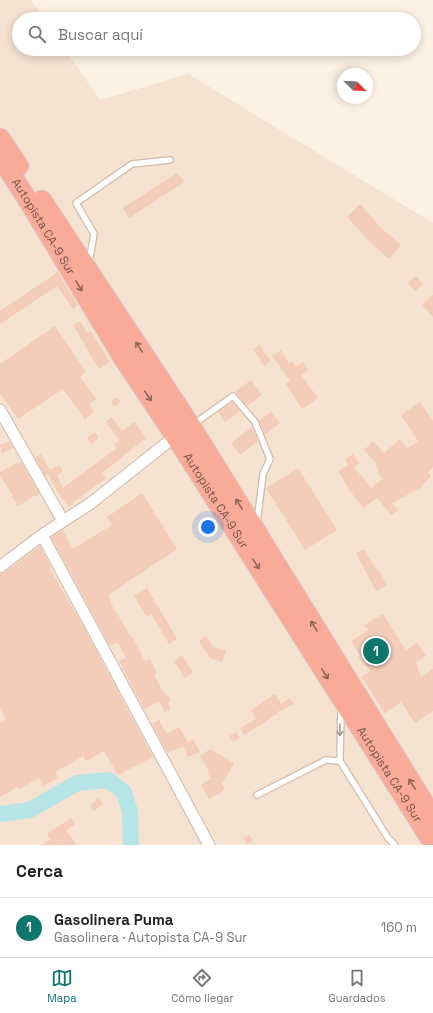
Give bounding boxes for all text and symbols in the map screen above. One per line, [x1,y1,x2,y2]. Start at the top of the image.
search box [12,12,421,56]
icon: search [26,23,48,45]
text: Buscar aquí [58,25,143,44]
north arrow [337,68,373,104]
street label: Autopista CA-9 Sur [8,175,79,278]
one-way arrow [76,280,84,292]
one-way arrow [134,341,142,353]
one-way arrow [144,390,152,401]
street label: Autopista CA-9 Sur [180,450,253,552]
one-way arrow [234,498,242,510]
your location [198,517,218,537]
one-way arrow [251,559,260,570]
one-way arrow [310,620,318,632]
pin: 1 [363,636,389,666]
one-way arrow [322,668,330,680]
one-way arrow [336,723,344,736]
street label: Autopista CA-9 Sur [353,724,426,826]
one-way arrow [408,778,416,790]
text: Cerca [16,860,63,882]
text: Gasolinera Puma [54,910,173,929]
text: 1 [26,919,32,936]
text: 160 m [381,919,417,936]
text: Gasolinera · Autopista CA-9 Sur [54,929,247,946]
tab: Mapa [47,967,77,1005]
tab: Cómo llegar [171,967,234,1005]
tab: Guardados [328,967,386,1005]

